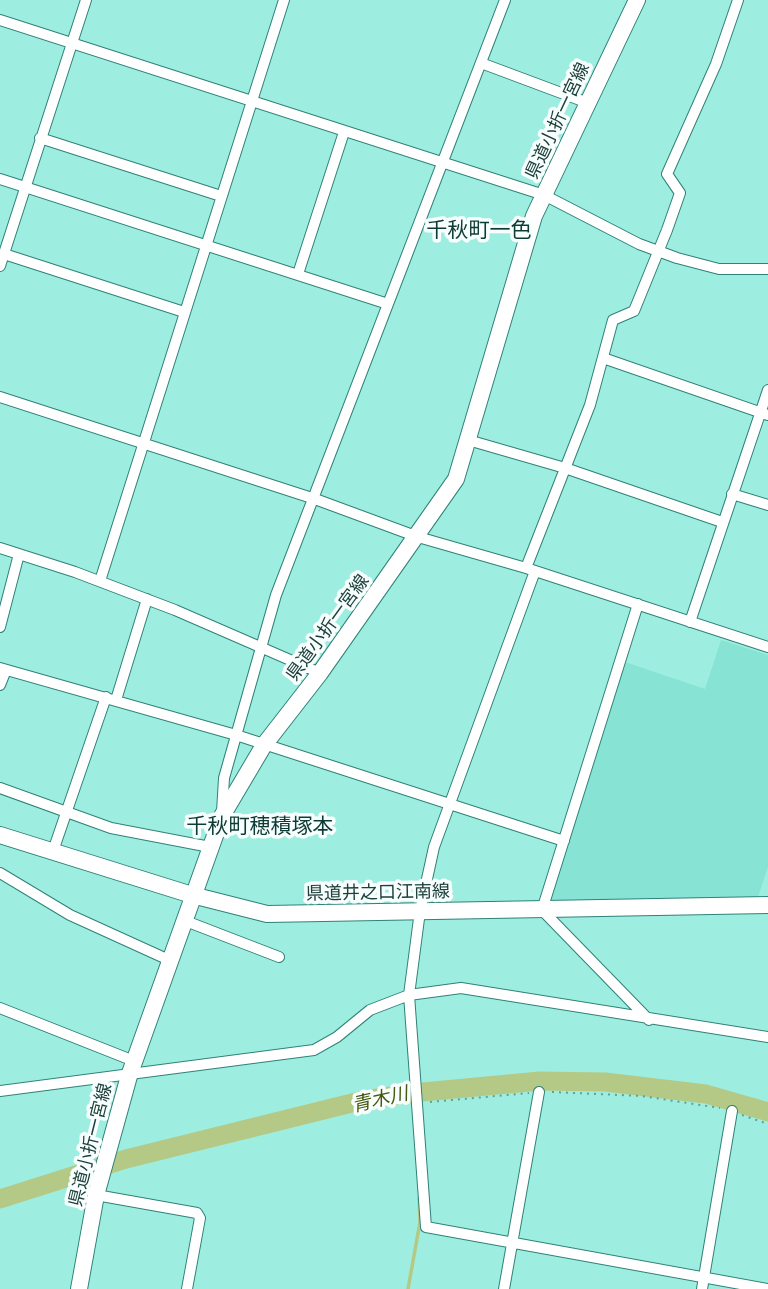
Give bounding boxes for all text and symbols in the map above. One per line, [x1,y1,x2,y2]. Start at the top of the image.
street label: 県道小折一宮線 [522,59,594,183]
district label: 千秋町一色 [427,218,531,244]
street label: 県道小折一宮線 [282,571,374,685]
district label: 千秋町穂積塚本 [187,814,333,840]
street label: 県道井之口江南線 [306,881,450,905]
street label: 県道小折一宮線 [65,1081,117,1209]
water label: 青木川 [350,1082,410,1118]

